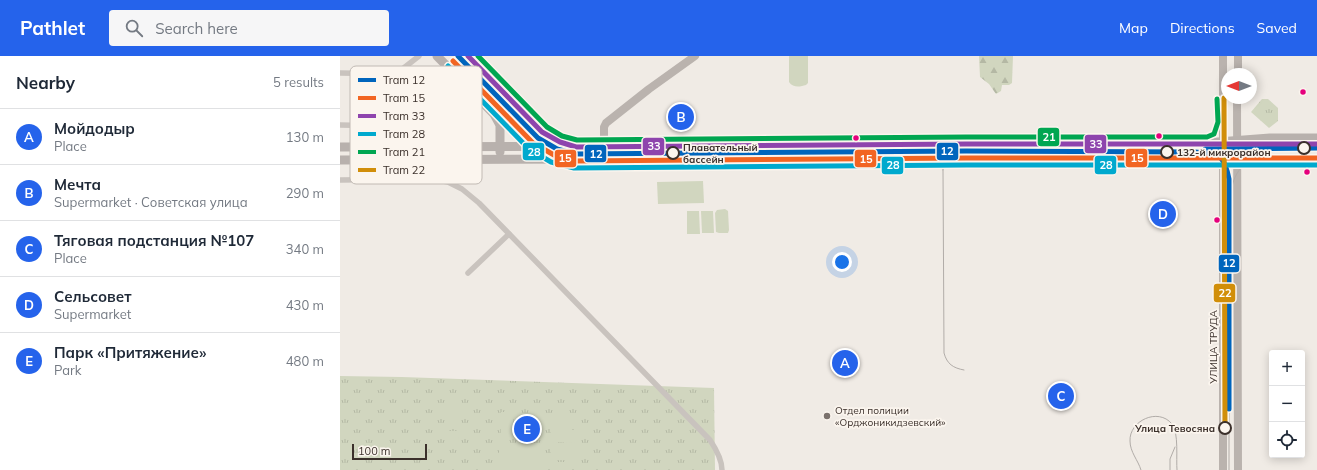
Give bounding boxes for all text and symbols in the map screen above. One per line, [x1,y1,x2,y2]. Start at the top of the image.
search box [109,10,389,46]
text: Pathlet [20,16,85,40]
icon: search [123,17,145,39]
text: Search here [155,19,238,38]
text: Map [1119,19,1148,37]
text: Directions [1170,19,1235,37]
text: Saved [1257,19,1297,37]
legend [350,66,482,184]
north arrow [1221,68,1257,104]
text: Nearby [16,72,75,93]
text: Tram 12 [383,73,425,87]
text: 5 results [273,74,324,90]
unlabelled marker [1298,87,1308,97]
text: Tram 15 [383,91,425,105]
pin: B [668,102,694,132]
text: Tram 33 [383,109,425,123]
text: Мойдодыр [54,119,135,138]
text: Tram 28 [383,127,425,141]
line badge: 21 [1037,127,1060,147]
text: A [24,129,34,145]
text: 130 m [286,129,324,145]
text: 21 [1042,130,1056,144]
unlabelled marker [1154,131,1164,141]
unlabelled marker [851,133,861,143]
line badge: 33 [1084,134,1107,154]
line badge: 33 [642,137,665,156]
text: 33 [1089,137,1103,151]
text: Place [54,138,87,154]
text: 33 [647,139,661,153]
place label: Плавательный бассейн [683,141,758,166]
unlabelled marker [1297,141,1311,155]
line badge: 28 [522,142,545,161]
line badge: 12 [936,142,959,161]
line badge: 12 [584,144,607,163]
text: 12 [940,144,954,158]
text: Tram 21 [383,145,425,159]
text: 28 [527,145,541,159]
marker: 132-й микрорайон [1160,145,1174,159]
marker: Плавательный бассейн [666,146,680,160]
place label: 132-й микрорайон [1177,146,1271,159]
text: 12 [589,147,603,161]
line badge: 15 [1125,148,1148,168]
line badge: 15 [554,149,577,168]
line badge: 15 [854,149,877,168]
text: 15 [558,151,572,165]
text: 15 [1130,151,1144,165]
text: 15 [859,152,873,166]
line badge: 28 [1094,155,1117,175]
line badge: 28 [881,156,904,175]
text: 28 [886,158,900,172]
text: 28 [1099,158,1113,172]
text: Tram 22 [383,163,425,177]
unlabelled marker [1302,167,1312,177]
text: Мечта [54,175,101,194]
text: B [25,185,33,201]
text: 290 m [286,185,324,201]
text: Supermarket · Советская улица [54,194,248,210]
pin: D [1150,199,1176,229]
unlabelled marker [1212,215,1222,225]
text: Тяговая подстанция №107 [54,231,254,250]
text: C [25,241,33,257]
text: 340 m [286,241,324,257]
text: Place [54,250,87,266]
your location [832,252,852,272]
line badge: 12 [1218,254,1240,273]
text: 12 [1222,256,1236,270]
line badge: 22 [1213,283,1236,303]
text: 22 [1218,286,1232,300]
text: Сельсовет [54,287,131,306]
text: D [24,297,34,313]
text: 430 m [286,297,324,313]
text: Supermarket [54,306,131,322]
street label: УЛИЦА ТРУДА [1207,310,1220,385]
text: Парк «Притяжение» [54,343,207,362]
pin: A [832,348,858,378]
map controls [1269,350,1305,458]
button: + [1269,350,1305,386]
text: E [25,353,33,369]
text: 480 m [286,353,324,369]
text: Park [54,362,81,378]
pin: C [1048,381,1074,411]
button: − [1269,386,1305,422]
place label: Отдел полиции «Орджоникидзевский» [835,404,946,429]
marker: Отдел полиции «Орджоникидзевский» [822,411,832,421]
pin: E [514,414,540,444]
marker: Улица Тевосяна [1218,421,1232,435]
place label: Улица Тевосяна [1134,422,1215,435]
button: locate [1269,422,1305,458]
scale bar [352,442,427,461]
text: 100 m [358,444,390,458]

